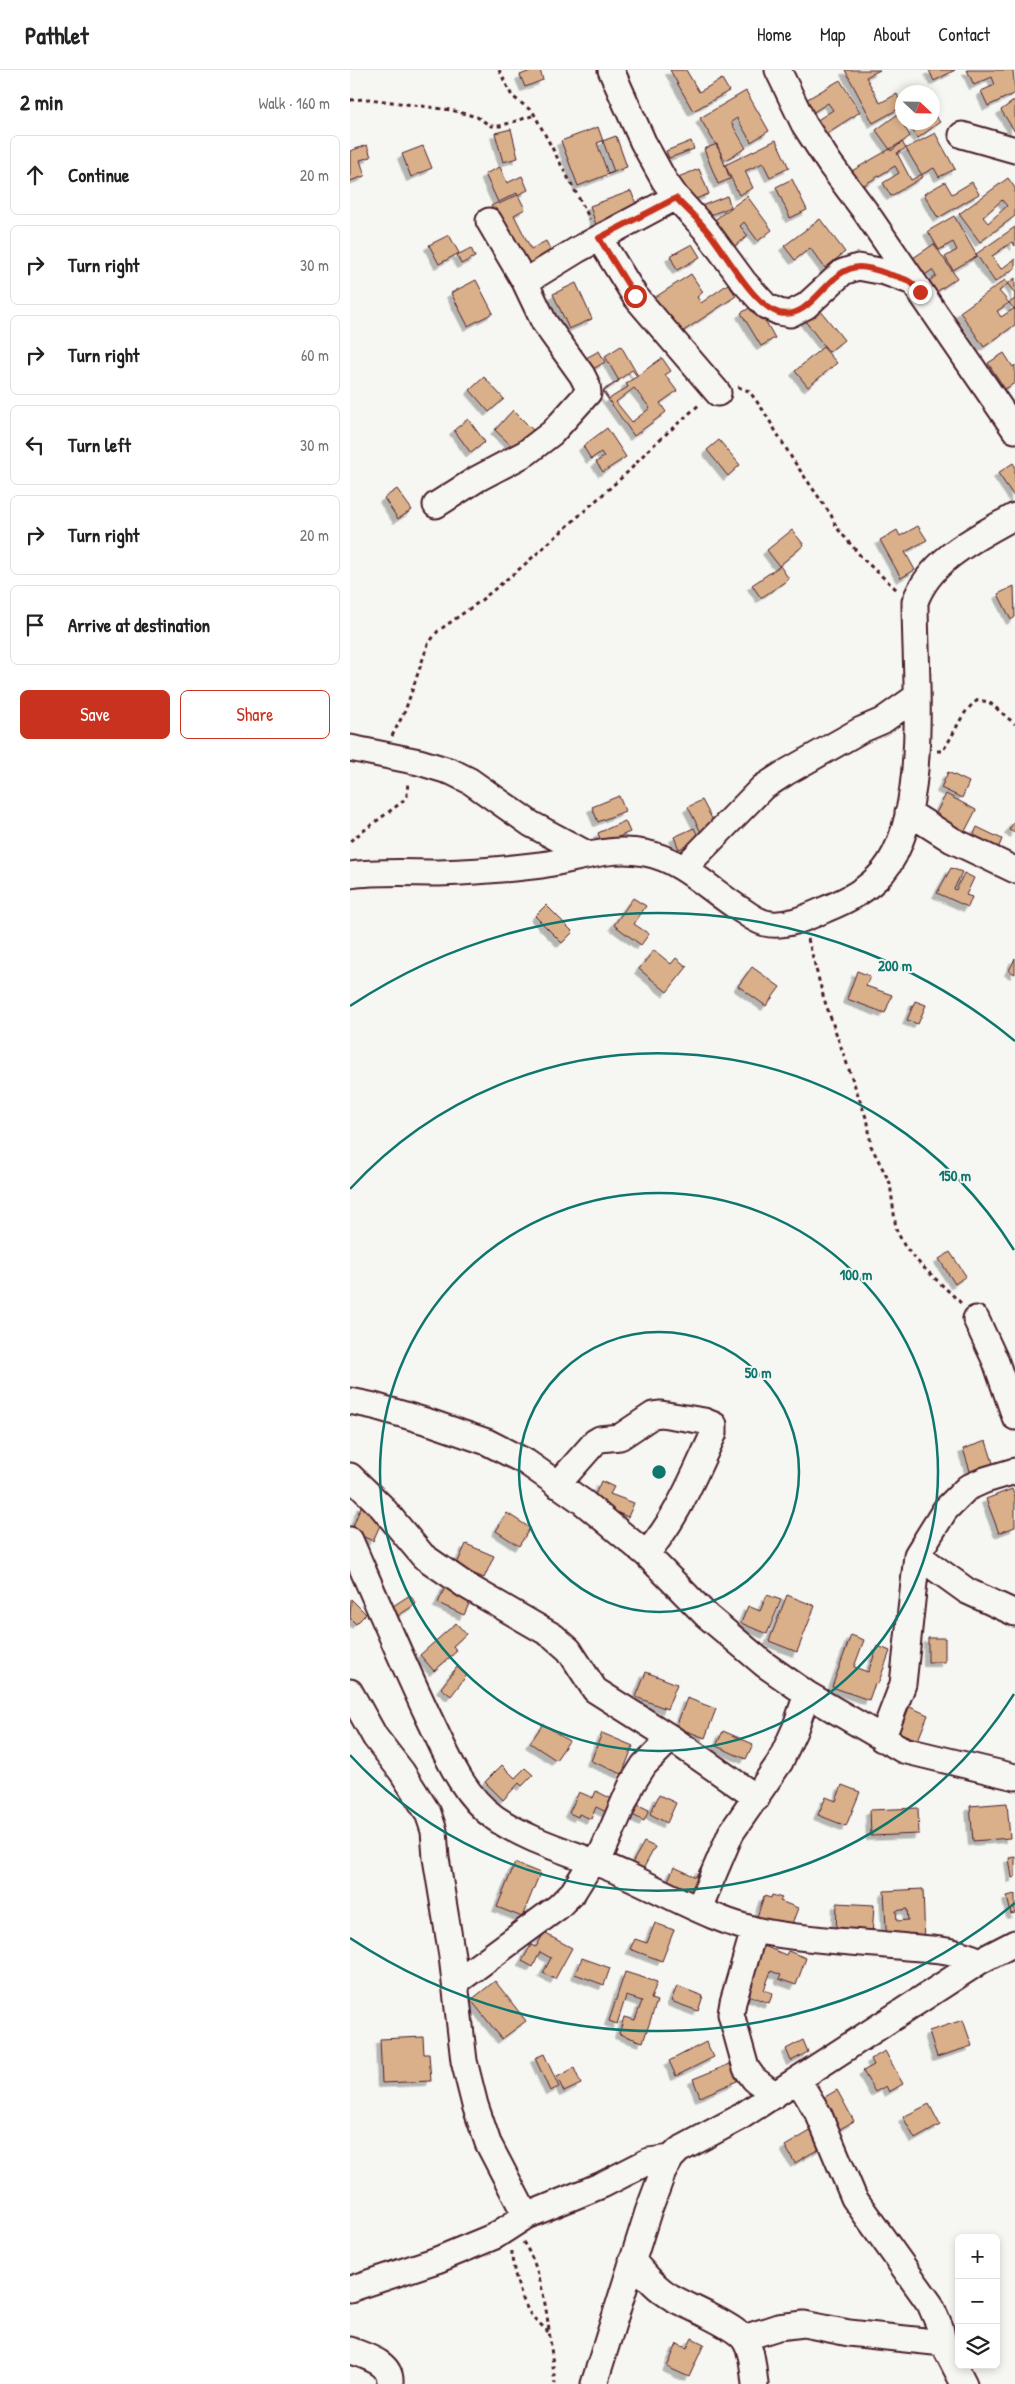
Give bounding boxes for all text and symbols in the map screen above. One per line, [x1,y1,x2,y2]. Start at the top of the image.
text: Pathlet [25,19,88,51]
text: Home [757,22,792,47]
text: Map [820,22,845,47]
text: About [873,22,910,47]
text: Contact [938,22,990,47]
north arrow [895,85,940,130]
text: 2 min [20,88,63,117]
text: Walk · 160 m [258,92,330,114]
icon: ahead [21,161,49,189]
text: Continue [68,162,129,188]
text: 20 m [300,164,329,186]
icon: right [21,251,49,279]
text: Turn right [68,252,139,278]
text: 30 m [300,254,329,276]
route end [909,281,932,304]
route start [624,285,647,308]
icon: right [21,341,49,369]
text: Turn right [68,342,139,368]
text: 60 m [301,344,329,366]
icon: left [21,431,49,459]
text: Turn left [68,432,131,458]
text: 30 m [300,434,329,456]
icon: right [21,521,49,549]
text: Turn right [68,522,139,548]
text: 20 m [300,524,329,546]
icon: arrive [21,611,49,639]
text: Arrive at destination [68,612,210,638]
button: Save [20,690,170,739]
button: Share [180,690,330,739]
text: 200 m [878,955,912,976]
text: 150 m [939,1165,971,1186]
text: 100 m [840,1264,872,1285]
text: 50 m [745,1362,771,1383]
centre of rings [650,1463,668,1481]
map controls [955,2234,1000,2369]
button: + [955,2234,1000,2279]
button: − [955,2279,1000,2324]
button: layers [955,2324,1000,2369]

